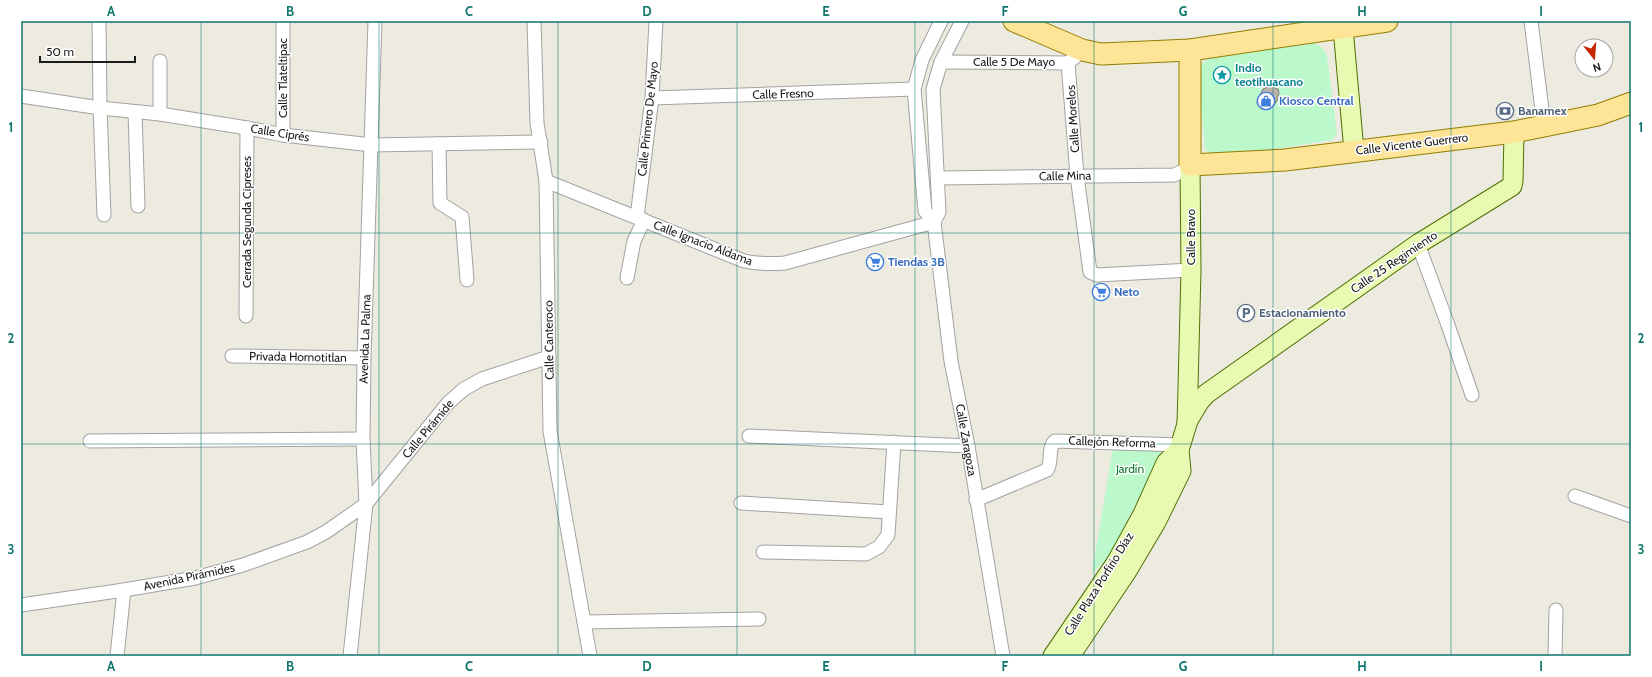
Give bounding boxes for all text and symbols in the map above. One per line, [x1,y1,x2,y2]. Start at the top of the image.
text: A [107,3,116,19]
text: B [286,3,294,19]
text: C [465,3,473,19]
text: D [642,3,652,19]
text: E [822,3,830,19]
text: F [1002,3,1009,19]
text: G [1179,3,1188,19]
text: H [1357,3,1367,19]
text: I [1539,3,1543,19]
scale bar [40,38,135,64]
street label: Calle Tlateltipac [275,38,290,118]
north arrow [1574,38,1614,78]
text: 50 m [46,44,74,59]
street label: Calle 5 De Mayo [973,54,1055,69]
street label: Calle Primero De Mayo [634,60,661,177]
place label: Indio teotihuacano [1235,60,1303,89]
text: N [1591,60,1603,75]
place icon: Indio teotihuacano [1212,65,1232,85]
street label: Calle Fresno [752,85,814,102]
street label: Calle Morelos [1063,85,1082,153]
shop icon: Kiosco Central [1256,91,1276,111]
place label: Kiosco Central [1279,93,1354,108]
bank icon: Banamex [1495,101,1515,121]
place label: Banamex [1518,103,1567,118]
text: 1 [9,119,13,135]
text: 1 [1639,119,1643,135]
street label: Calle Ciprés [250,120,311,145]
street label: Calle Vicente Guerrero [1355,129,1469,158]
street label: Cerrada Segunda Cipreses [239,156,254,288]
street label: Calle Mina [1039,168,1091,183]
street label: Calle Bravo [1183,208,1198,265]
street label: Calle Ignacio Aldama [651,217,755,268]
street label: Calle 25 Regimiento [1347,227,1440,296]
supermarket icon: Tiendas 3B [865,252,885,272]
place label: Tiendas 3B [888,254,945,269]
supermarket icon: Neto [1091,282,1111,302]
place label: Neto [1114,284,1140,299]
street label: Avenida La Palma [355,294,374,384]
street label: Calle Canteroco [540,300,557,380]
parking icon: Estacionamiento [1236,303,1256,323]
place label: Estacionamiento [1259,305,1346,320]
text: 2 [8,330,15,346]
text: 2 [1638,330,1645,346]
street label: Privada Hornotitlan [249,348,347,365]
street label: Calle Pirámide [399,396,457,461]
street label: Calle Zaragoza [953,403,980,477]
street label: Callejón Reforma [1068,432,1156,451]
park label: Jardín [1115,461,1144,476]
street label: Calle Plaza Porfirio Díaz [1061,529,1137,638]
text: 3 [7,541,15,557]
text: 3 [1637,541,1645,557]
street label: Avenida Pirámides [142,560,236,594]
text: A [107,658,116,674]
text: B [286,658,294,674]
text: C [465,658,473,674]
text: D [642,658,652,674]
text: E [822,658,830,674]
text: F [1002,658,1009,674]
text: G [1179,658,1188,674]
text: H [1357,658,1367,674]
text: I [1539,658,1543,674]

